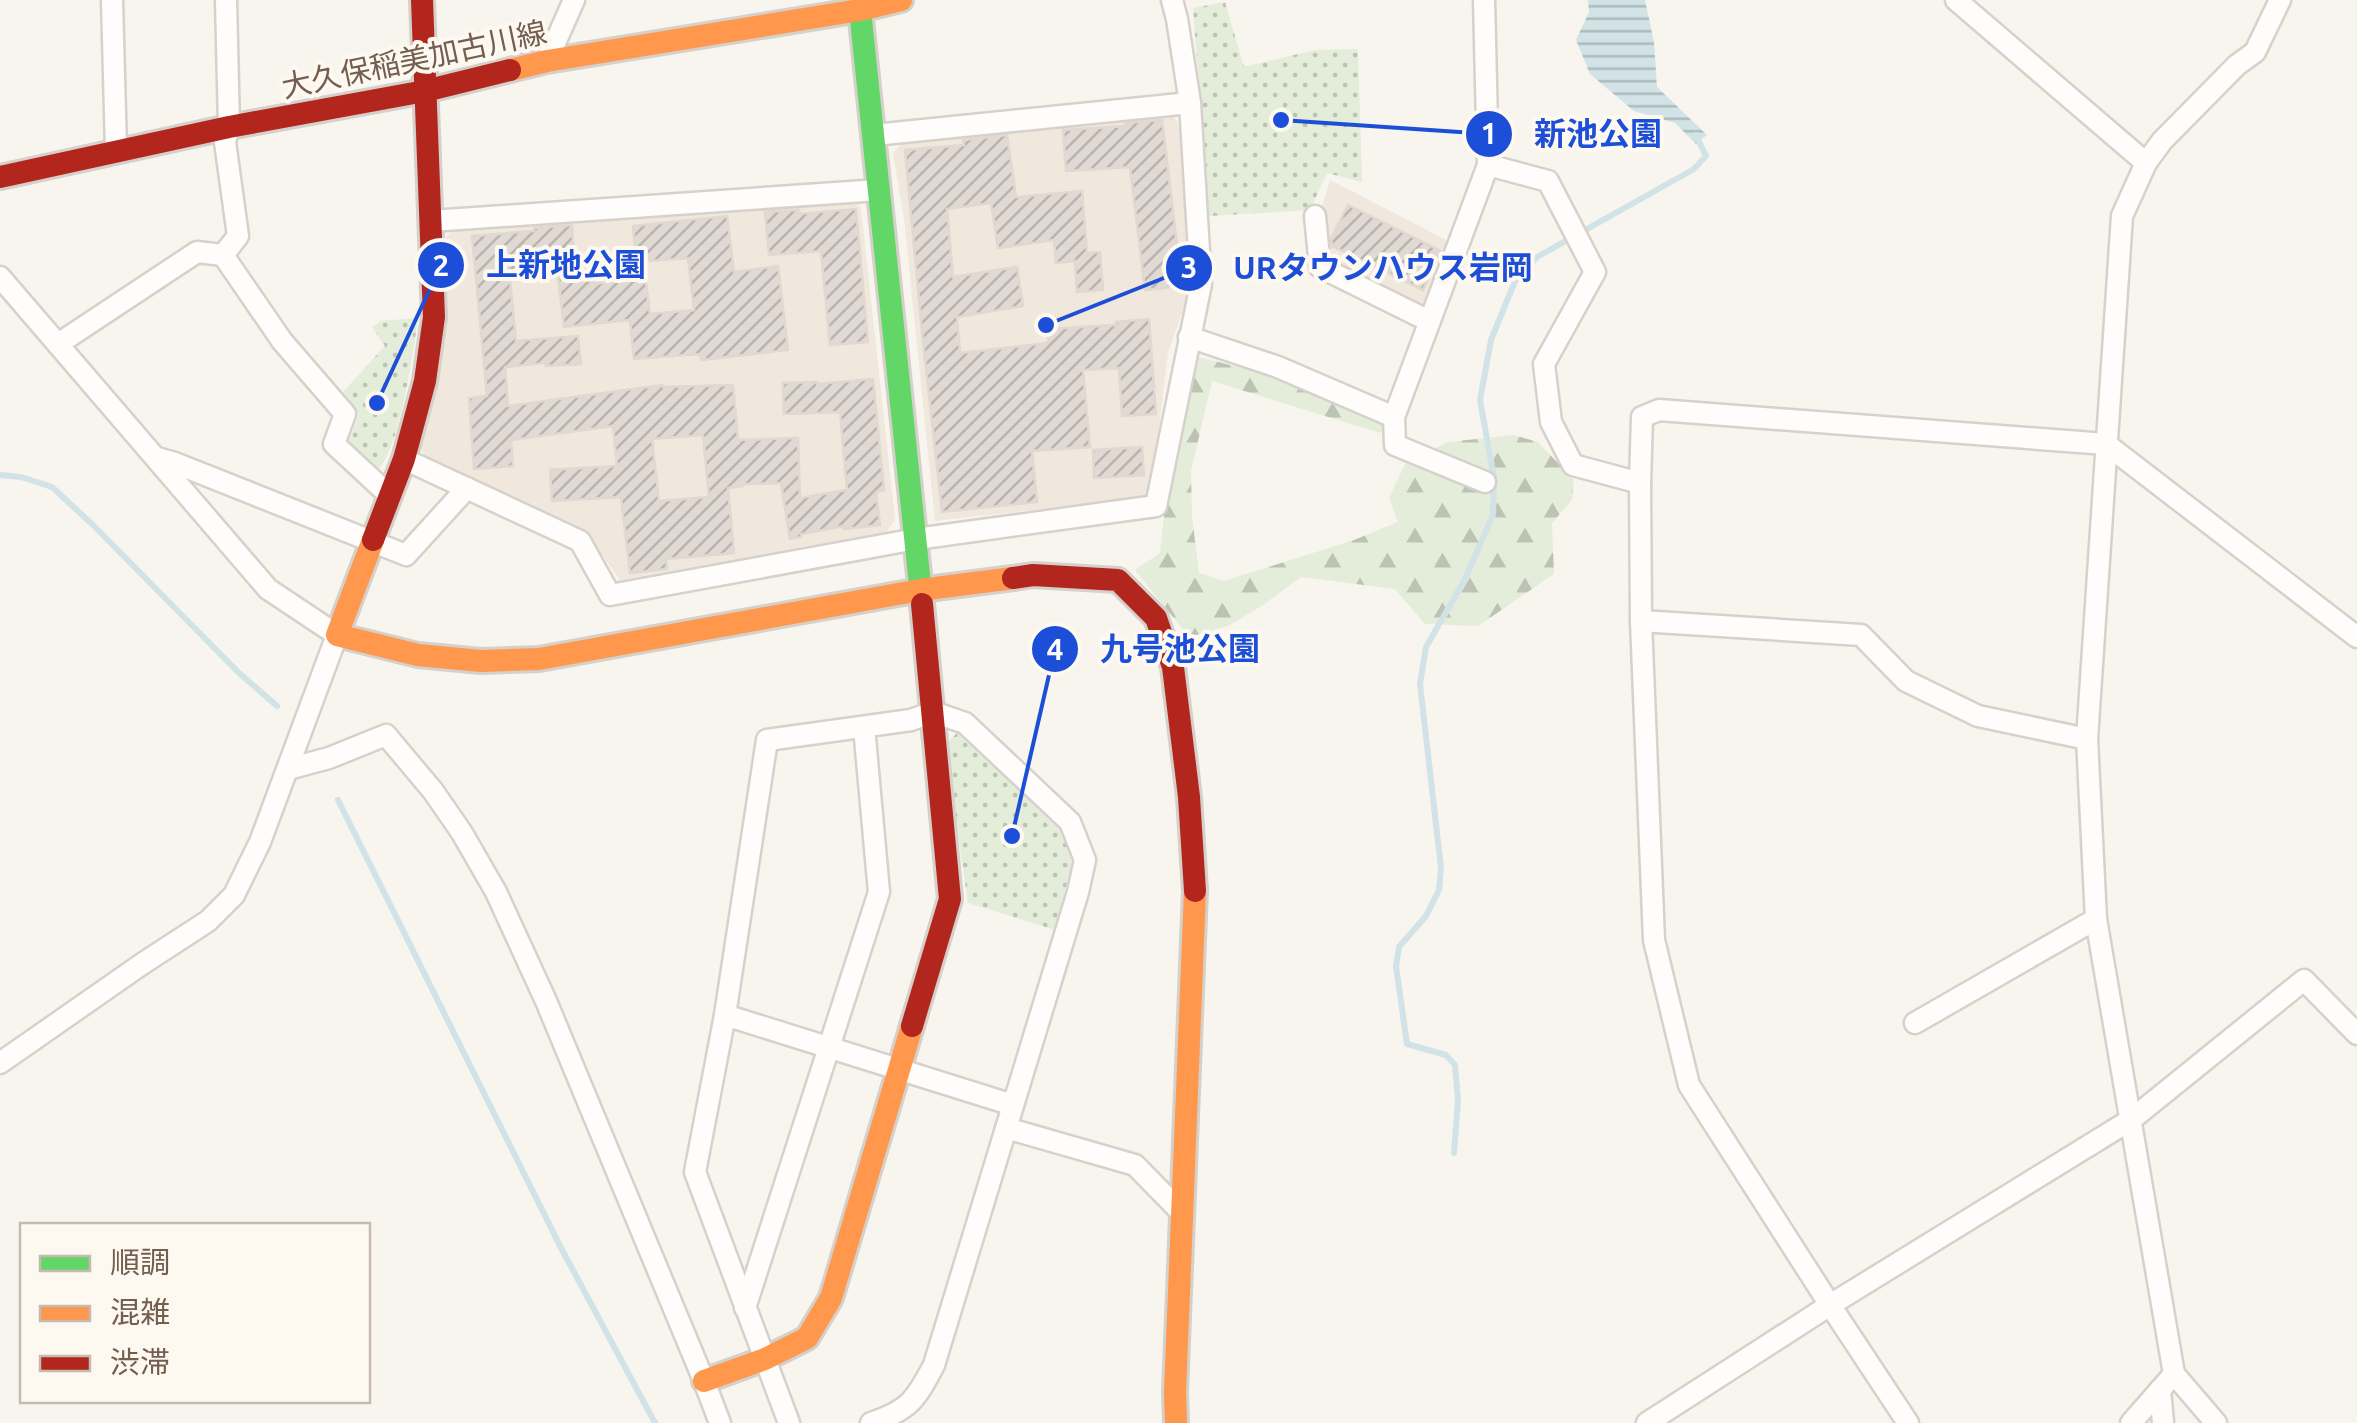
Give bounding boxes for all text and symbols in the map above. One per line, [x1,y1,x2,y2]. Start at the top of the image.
street label: 大久保稲美加古川線 [278,14,550,104]
callout: 新池公園 [1464,103,1682,165]
text: 新池公園 [1534,115,1662,151]
text: 1 [1481,116,1497,150]
callout: 上新地公園 [416,234,666,296]
callout: URタウンハウス岩岡 [1164,237,1553,299]
text: 上新地公園 [486,246,646,282]
text: 2 [433,248,449,282]
text: URタウンハウス岩岡 [1233,249,1533,285]
text: 3 [1181,250,1197,284]
callout: 九号池公園 [1030,618,1280,680]
text: 九号池公園 [1100,630,1260,666]
text: 4 [1047,632,1063,666]
legend [20,1223,370,1403]
text: 順調 [110,1245,170,1279]
text: 混雑 [110,1295,170,1329]
text: 渋滞 [110,1345,170,1379]

